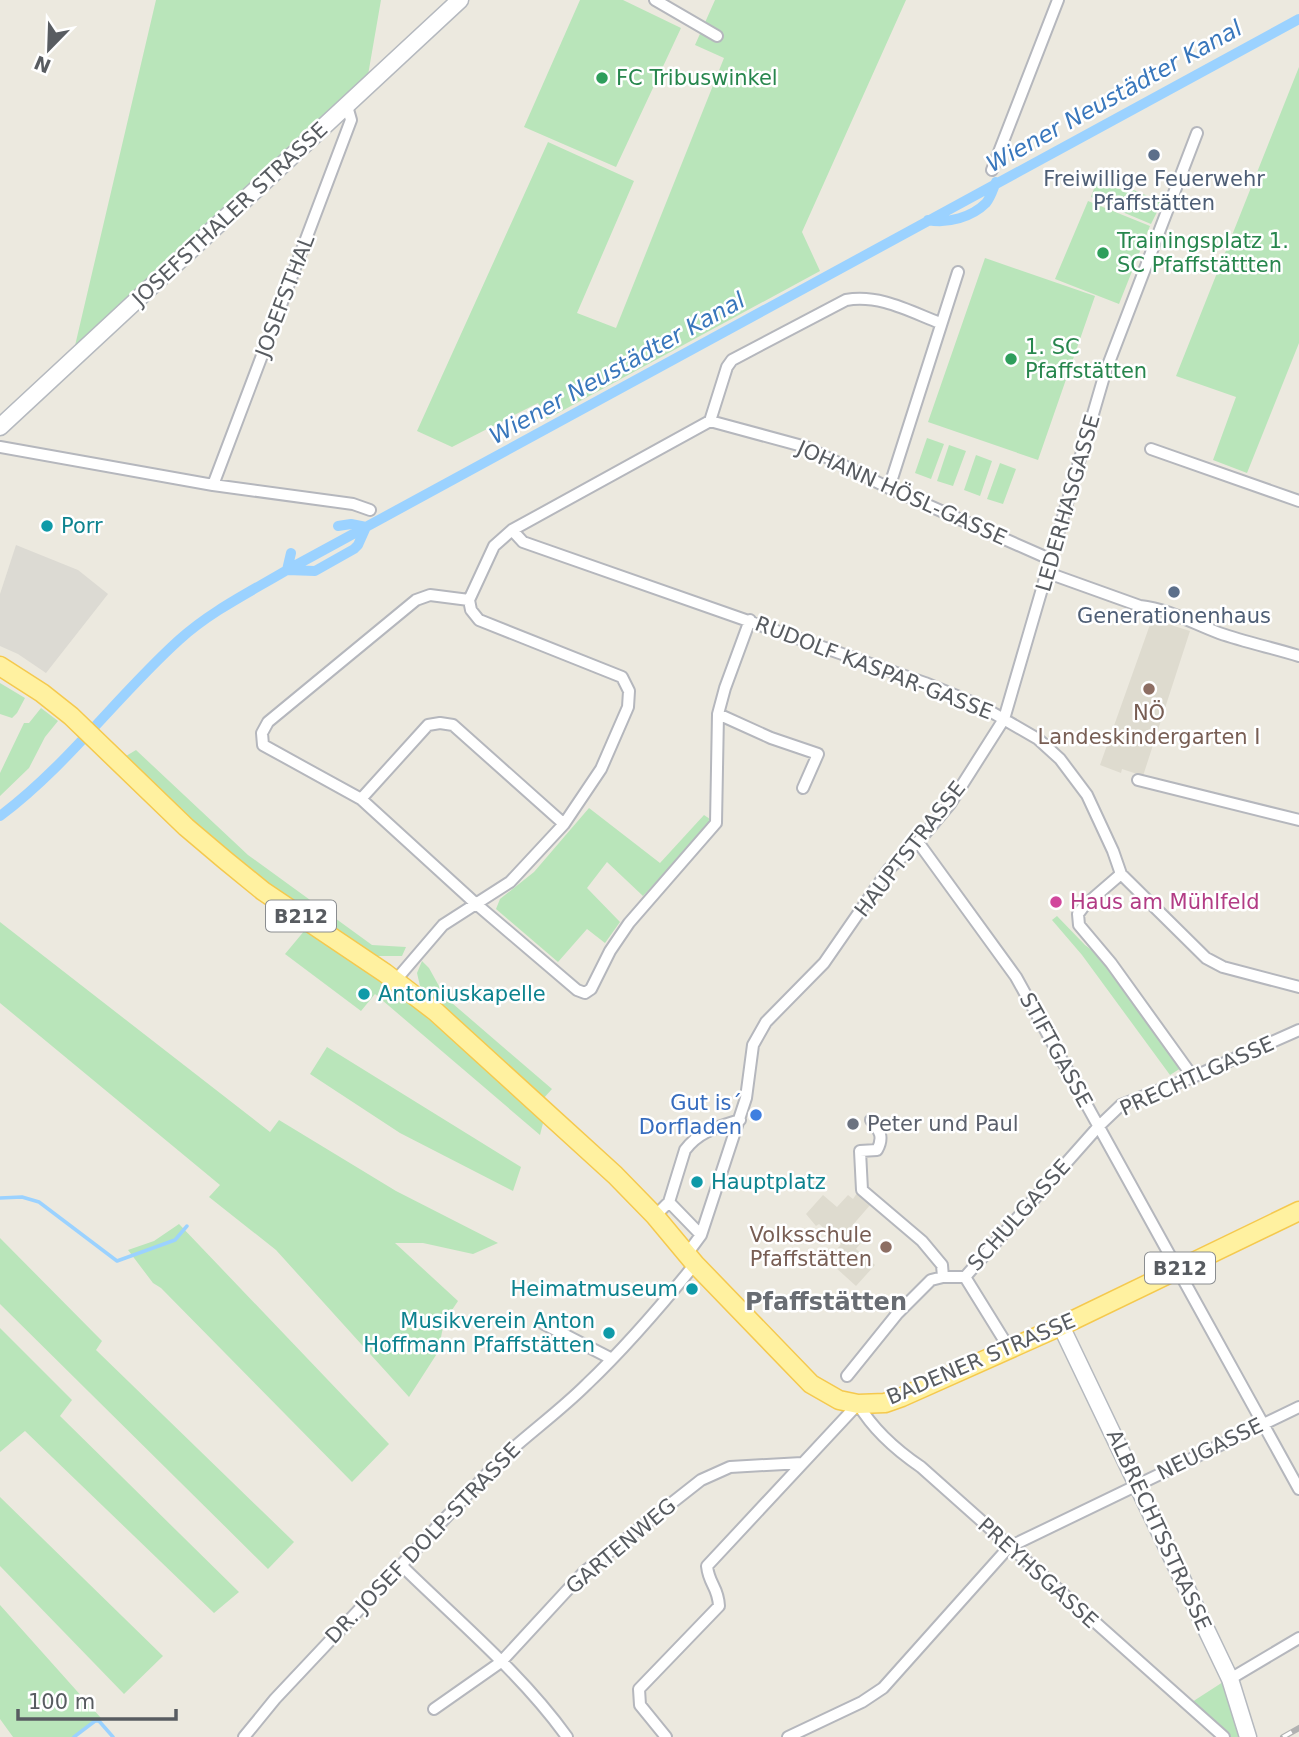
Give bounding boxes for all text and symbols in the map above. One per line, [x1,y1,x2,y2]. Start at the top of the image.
north arrow [14,14,84,84]
water label: Wiener Neustädter Kanal [982,15,1247,177]
text: N [31,51,54,78]
place label: FC Tribuswinkel [616,66,778,90]
marker: FC Tribuswinkel [594,70,610,86]
street label: JOSEFSTHALER STRASSE [127,117,333,311]
marker: Freiwillige Feuerwehr Pfaffstätten [1146,147,1162,163]
place label: Freiwillige Feuerwehr Pfaffstätten [1043,167,1265,215]
place label: Trainingsplatz 1. SC Pfaffstättten [1116,229,1289,277]
street label: JOSEFSTHAL [250,231,320,361]
marker: Trainingsplatz 1. SC Pfaffstättten [1095,245,1111,261]
water label: Wiener Neustädter Kanal [485,287,750,449]
place label: 1. SC Pfaffstätten [1025,335,1147,383]
marker: 1. SC Pfaffstätten [1003,351,1019,367]
street label: LEDERHASGASSE [1031,412,1105,594]
street label: JOHANN HÖSL-GASSE [792,434,1011,550]
place label: Porr [61,514,103,538]
marker: Porr [39,518,55,534]
marker: Generationenhaus [1166,584,1182,600]
place label: Generationenhaus [1077,604,1271,628]
street label: RUDOLF KASPAR-GASSE [752,612,996,724]
marker: NÖ Landeskindergarten I [1141,681,1157,697]
place label: NÖ Landeskindergarten I [1037,700,1261,749]
street label: HAUPTSTRASSE [850,777,970,921]
place label: Haus am Mühlfeld [1070,890,1260,914]
marker: Haus am Mühlfeld [1048,894,1064,910]
road number: B212 [266,900,336,932]
place label: Antoniuskapelle [378,982,546,1006]
marker: Antoniuskapelle [356,986,372,1002]
street label: STIFTGASSE [1015,988,1097,1112]
street label: PRECHTLGASSE [1116,1031,1278,1121]
place label: Gut is´ Dorfladen [639,1091,742,1139]
marker: Gut is´ Dorfladen [748,1107,764,1123]
place label: Peter und Paul [867,1112,1019,1136]
marker: Peter und Paul [845,1116,861,1132]
street label: SCHULGASSE [963,1154,1075,1276]
place label: Hauptplatz [711,1170,826,1194]
marker: Hauptplatz [689,1174,705,1190]
place label: Volksschule Pfaffstätten [750,1223,872,1271]
marker: Volksschule Pfaffstätten [878,1239,894,1255]
road number: B212 [1145,1252,1215,1284]
place label: Heimatmuseum [511,1277,678,1301]
marker: Heimatmuseum [684,1281,700,1297]
district label: Pfaffstätten [745,1288,907,1316]
street label: BADENER STRASSE [883,1308,1079,1410]
place label: Musikverein Anton Hoffmann Pfaffstätten [363,1309,595,1357]
marker: Musikverein Anton Hoffmann Pfaffstätten [601,1325,617,1341]
street label: NEUGASSE [1153,1413,1267,1485]
street label: ALBRECHTSSTRASSE [1102,1426,1216,1634]
street label: DR. JOSEF DOLP-STRASSE [321,1438,525,1648]
street label: GARTENWEG [561,1493,681,1599]
street label: PREYHSGASSE [973,1513,1103,1633]
scale bar [18,1678,175,1722]
text: 100 m [28,1690,95,1714]

